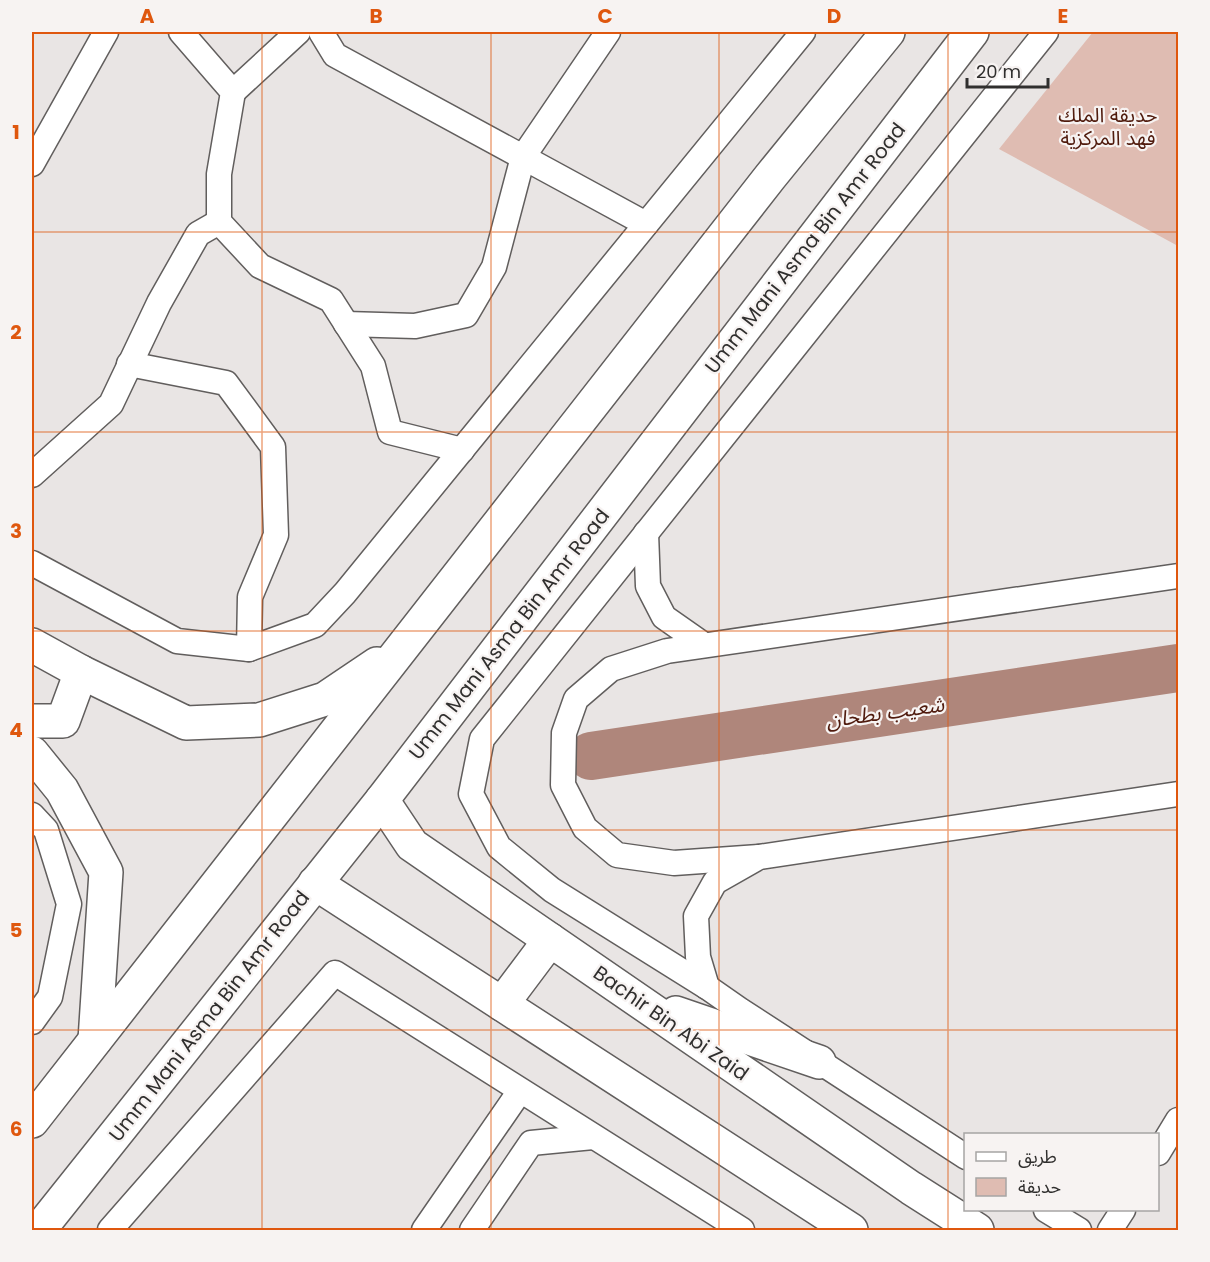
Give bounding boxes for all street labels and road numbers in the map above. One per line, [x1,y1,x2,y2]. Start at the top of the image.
street label: Umm Mani Asma Bin Amr Road [698,117,912,379]
street label: Umm Mani Asma Bin Amr Road [402,503,616,765]
street label: Umm Mani Asma Bin Amr Road [102,885,316,1147]
street label: Bachir Bin Abi Zaid [588,959,754,1087]

